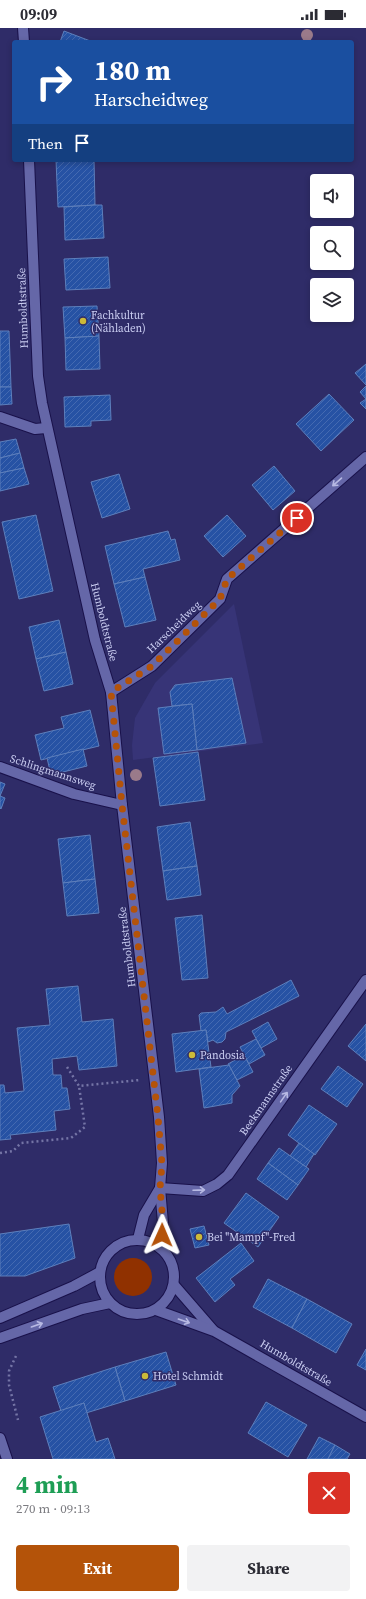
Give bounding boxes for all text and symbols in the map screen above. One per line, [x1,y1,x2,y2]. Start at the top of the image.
text: 09:09 [20,4,57,25]
text: 180 m [94,51,171,89]
icon: right [28,56,80,108]
text: Harscheidweg [94,87,208,112]
icon: arrive [71,132,93,154]
text: Then [28,133,63,154]
map controls [310,174,354,322]
button: sound [310,174,354,218]
button: search [310,226,354,270]
street label: Humboldtstraße [14,267,32,349]
button: layers [310,278,354,322]
place label: Fachkultur (Nähladen) [91,308,146,336]
marker: Fachkultur (Nähladen) [78,316,88,326]
one-way arrow [332,478,342,487]
pin [280,501,314,535]
icon: arrive [286,507,308,529]
street label: Humboldtstraße [87,581,121,663]
street label: Harscheidweg [144,597,204,657]
street label: Schlingmannsweg [8,751,98,793]
street label: Humboldtstraße [115,906,139,988]
place label: Pandosia [200,1048,245,1063]
marker: Pandosia [187,1050,197,1060]
street label: Beekmannstraße [236,1061,296,1138]
one-way arrow [280,1091,288,1102]
one-way arrow [192,1186,205,1194]
position arrow [141,1214,183,1256]
place label: Bei "Mampf"-Fred [207,1230,296,1245]
marker: Bei "Mampf"-Fred [194,1232,204,1242]
one-way arrow [178,1318,191,1325]
one-way arrow [30,1321,43,1328]
street label: Humboldtstraße [257,1336,335,1390]
place label: Hotel Schmidt [153,1369,223,1384]
marker: Hotel Schmidt [140,1371,150,1381]
text: 4 min [16,1468,78,1501]
button: close [308,1472,350,1514]
text: 270 m · 09:13 [16,1500,90,1517]
button: Exit [16,1545,179,1591]
button: Share [187,1545,350,1591]

